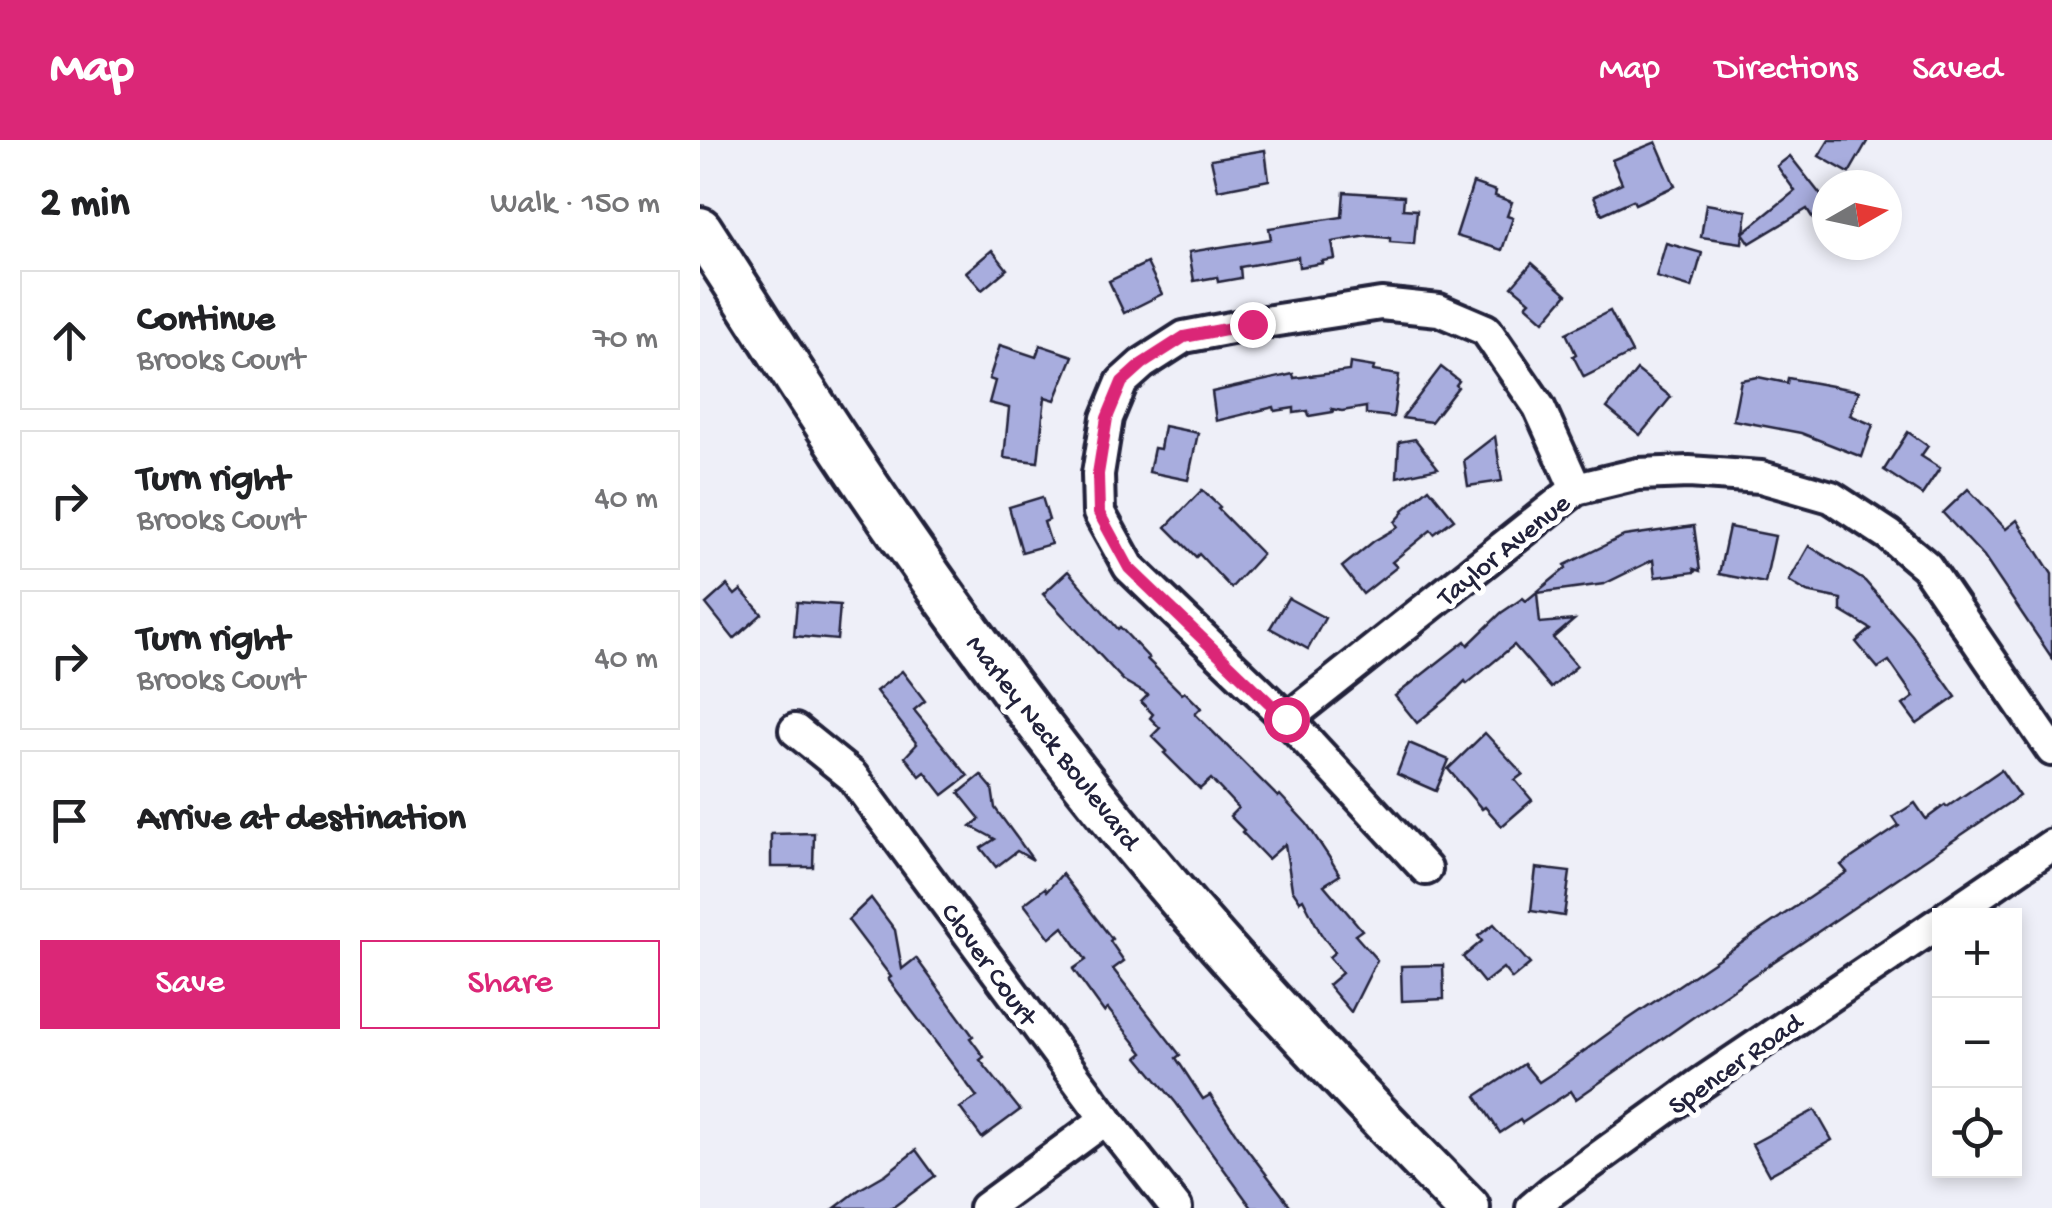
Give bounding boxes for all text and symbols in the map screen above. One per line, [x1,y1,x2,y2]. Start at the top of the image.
text: Map [50,42,134,99]
text: Map [1599,50,1660,91]
text: Directions [1715,50,1857,91]
text: Saved [1912,50,2002,91]
north arrow [1812,170,1902,260]
text: 2 min [40,181,129,230]
text: Walk · 150 m [490,186,660,224]
text: Continue [137,299,275,343]
route end [1230,302,1276,348]
icon: ahead [42,313,97,368]
text: 70 m [593,321,658,359]
text: Brooks Court [137,343,305,381]
text: Turn right [137,459,289,503]
icon: right [42,473,97,528]
text: 40 m [594,481,658,519]
street label: Taylor Avenue [1430,487,1578,616]
text: Brooks Court [137,503,305,541]
text: Turn right [137,619,289,663]
street label: Marley Neck Boulevard [957,630,1147,860]
icon: right [42,633,97,688]
text: 40 m [594,641,658,679]
text: Brooks Court [137,663,305,701]
route start [1264,697,1310,743]
icon: arrive [42,793,97,848]
text: Arrive at destination [137,798,466,842]
street label: Clover Court [932,898,1044,1035]
map controls [1932,908,2022,1178]
button: + [1932,908,2022,998]
button: Save [40,940,340,1029]
button: Share [360,940,660,1029]
button: − [1932,998,2022,1088]
street label: Spencer Road [1663,1006,1812,1124]
button: locate [1932,1088,2022,1178]

